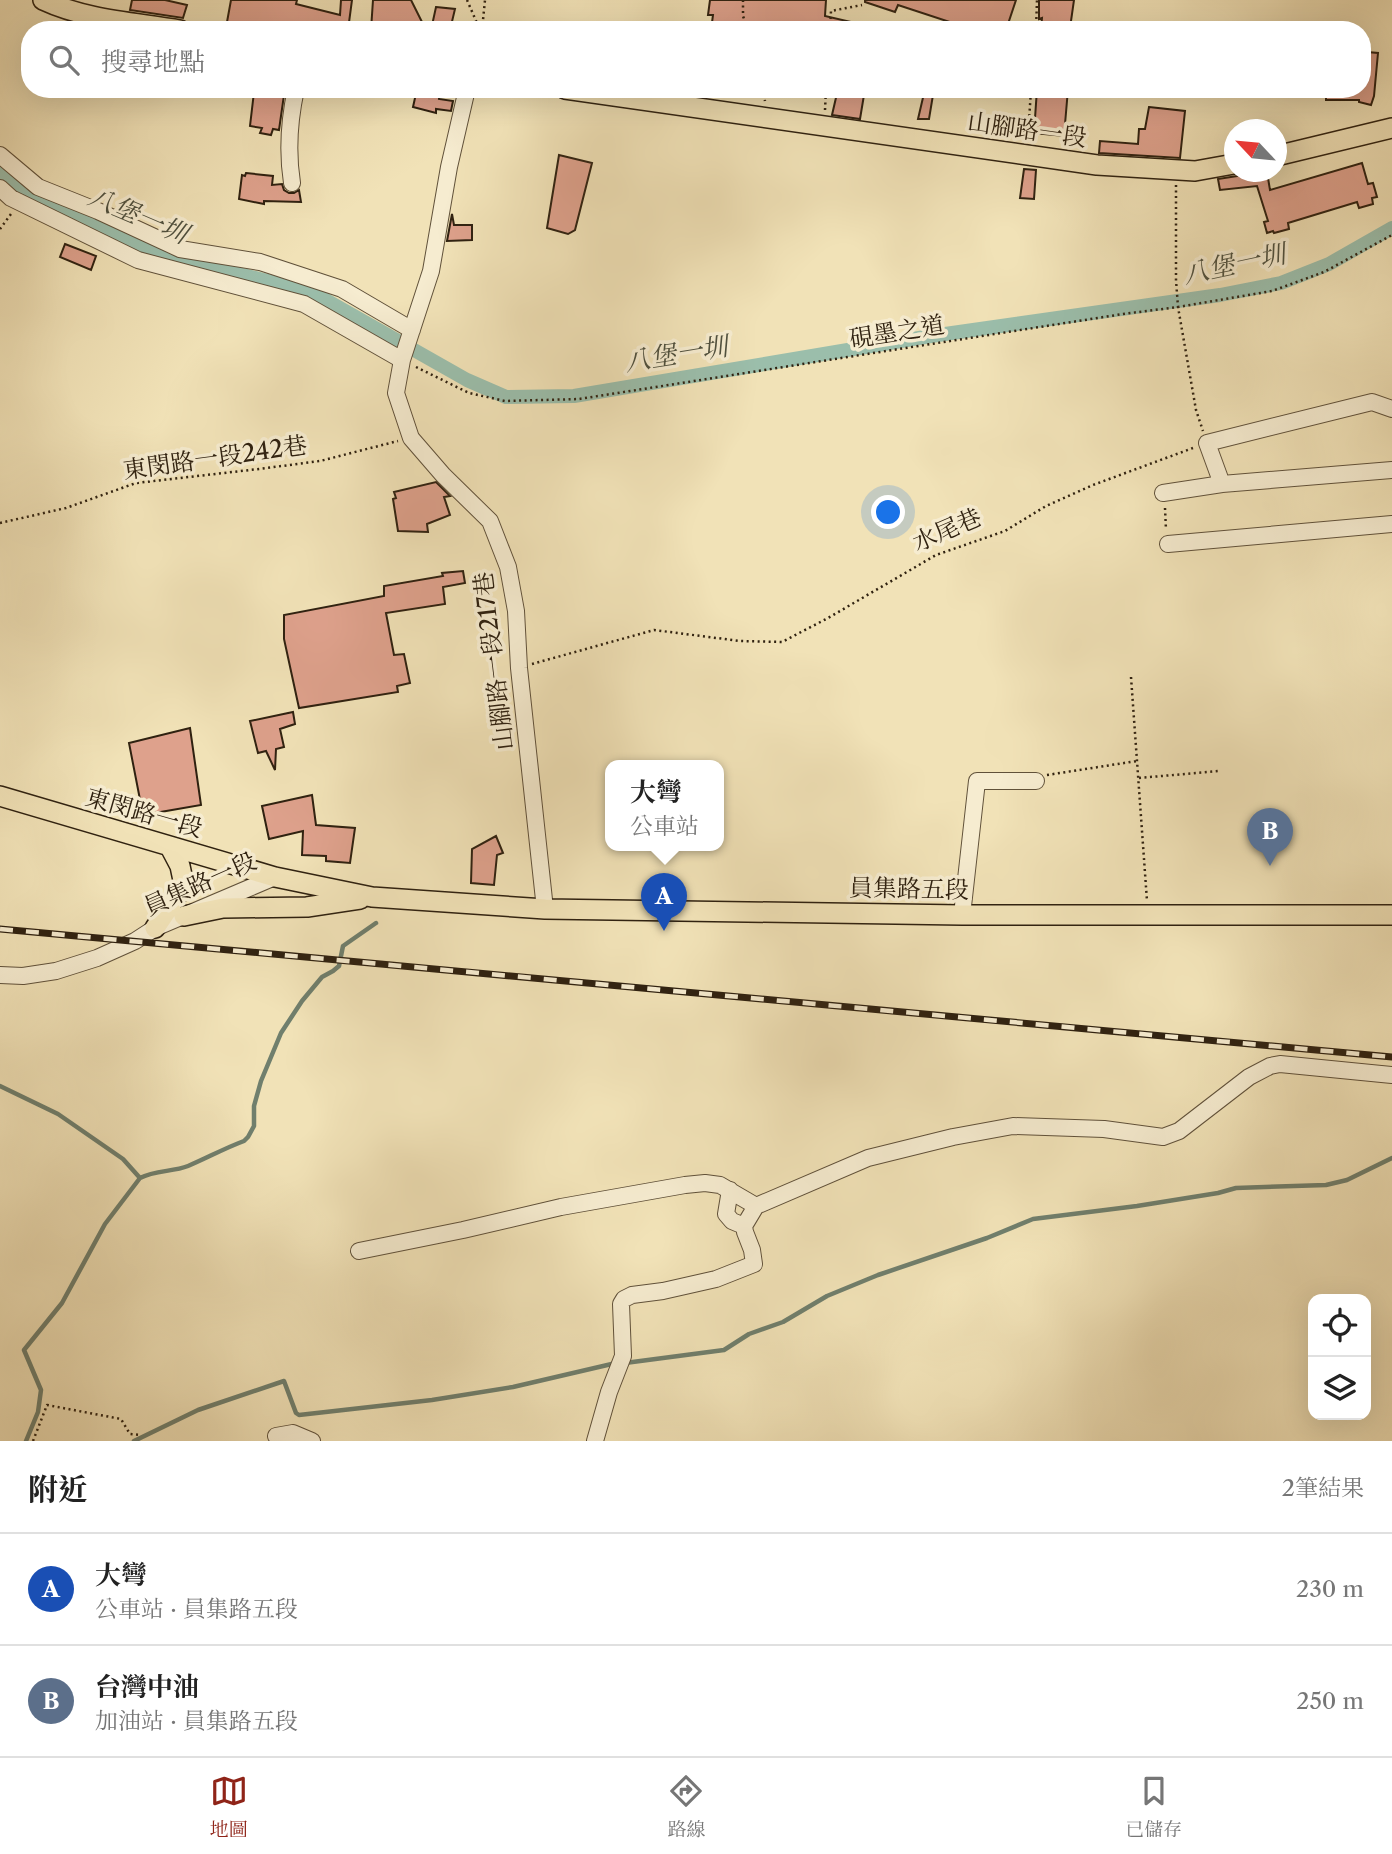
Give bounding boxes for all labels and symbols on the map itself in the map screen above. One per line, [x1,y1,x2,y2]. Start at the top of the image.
street label: 山腳路一段 [966,107,1089,152]
north arrow [1224,119,1287,182]
water label: 八堡一圳 [84,180,196,252]
water label: 八堡一圳 [1180,237,1292,290]
street label: 硯墨之道 [847,310,947,353]
water label: 八堡一圳 [622,329,734,378]
street label: 東閔路一段242巷 [121,430,309,485]
your location [871,495,905,529]
street label: 水尾巷 [908,502,986,557]
street label: 山腳路一段217巷 [468,570,519,752]
street label: 東閔路一段 [82,782,206,843]
pin: B [1247,808,1293,866]
street label: 員集路一段 [139,846,261,921]
pin: A [641,873,687,931]
street label: 員集路五段 [849,873,969,904]

